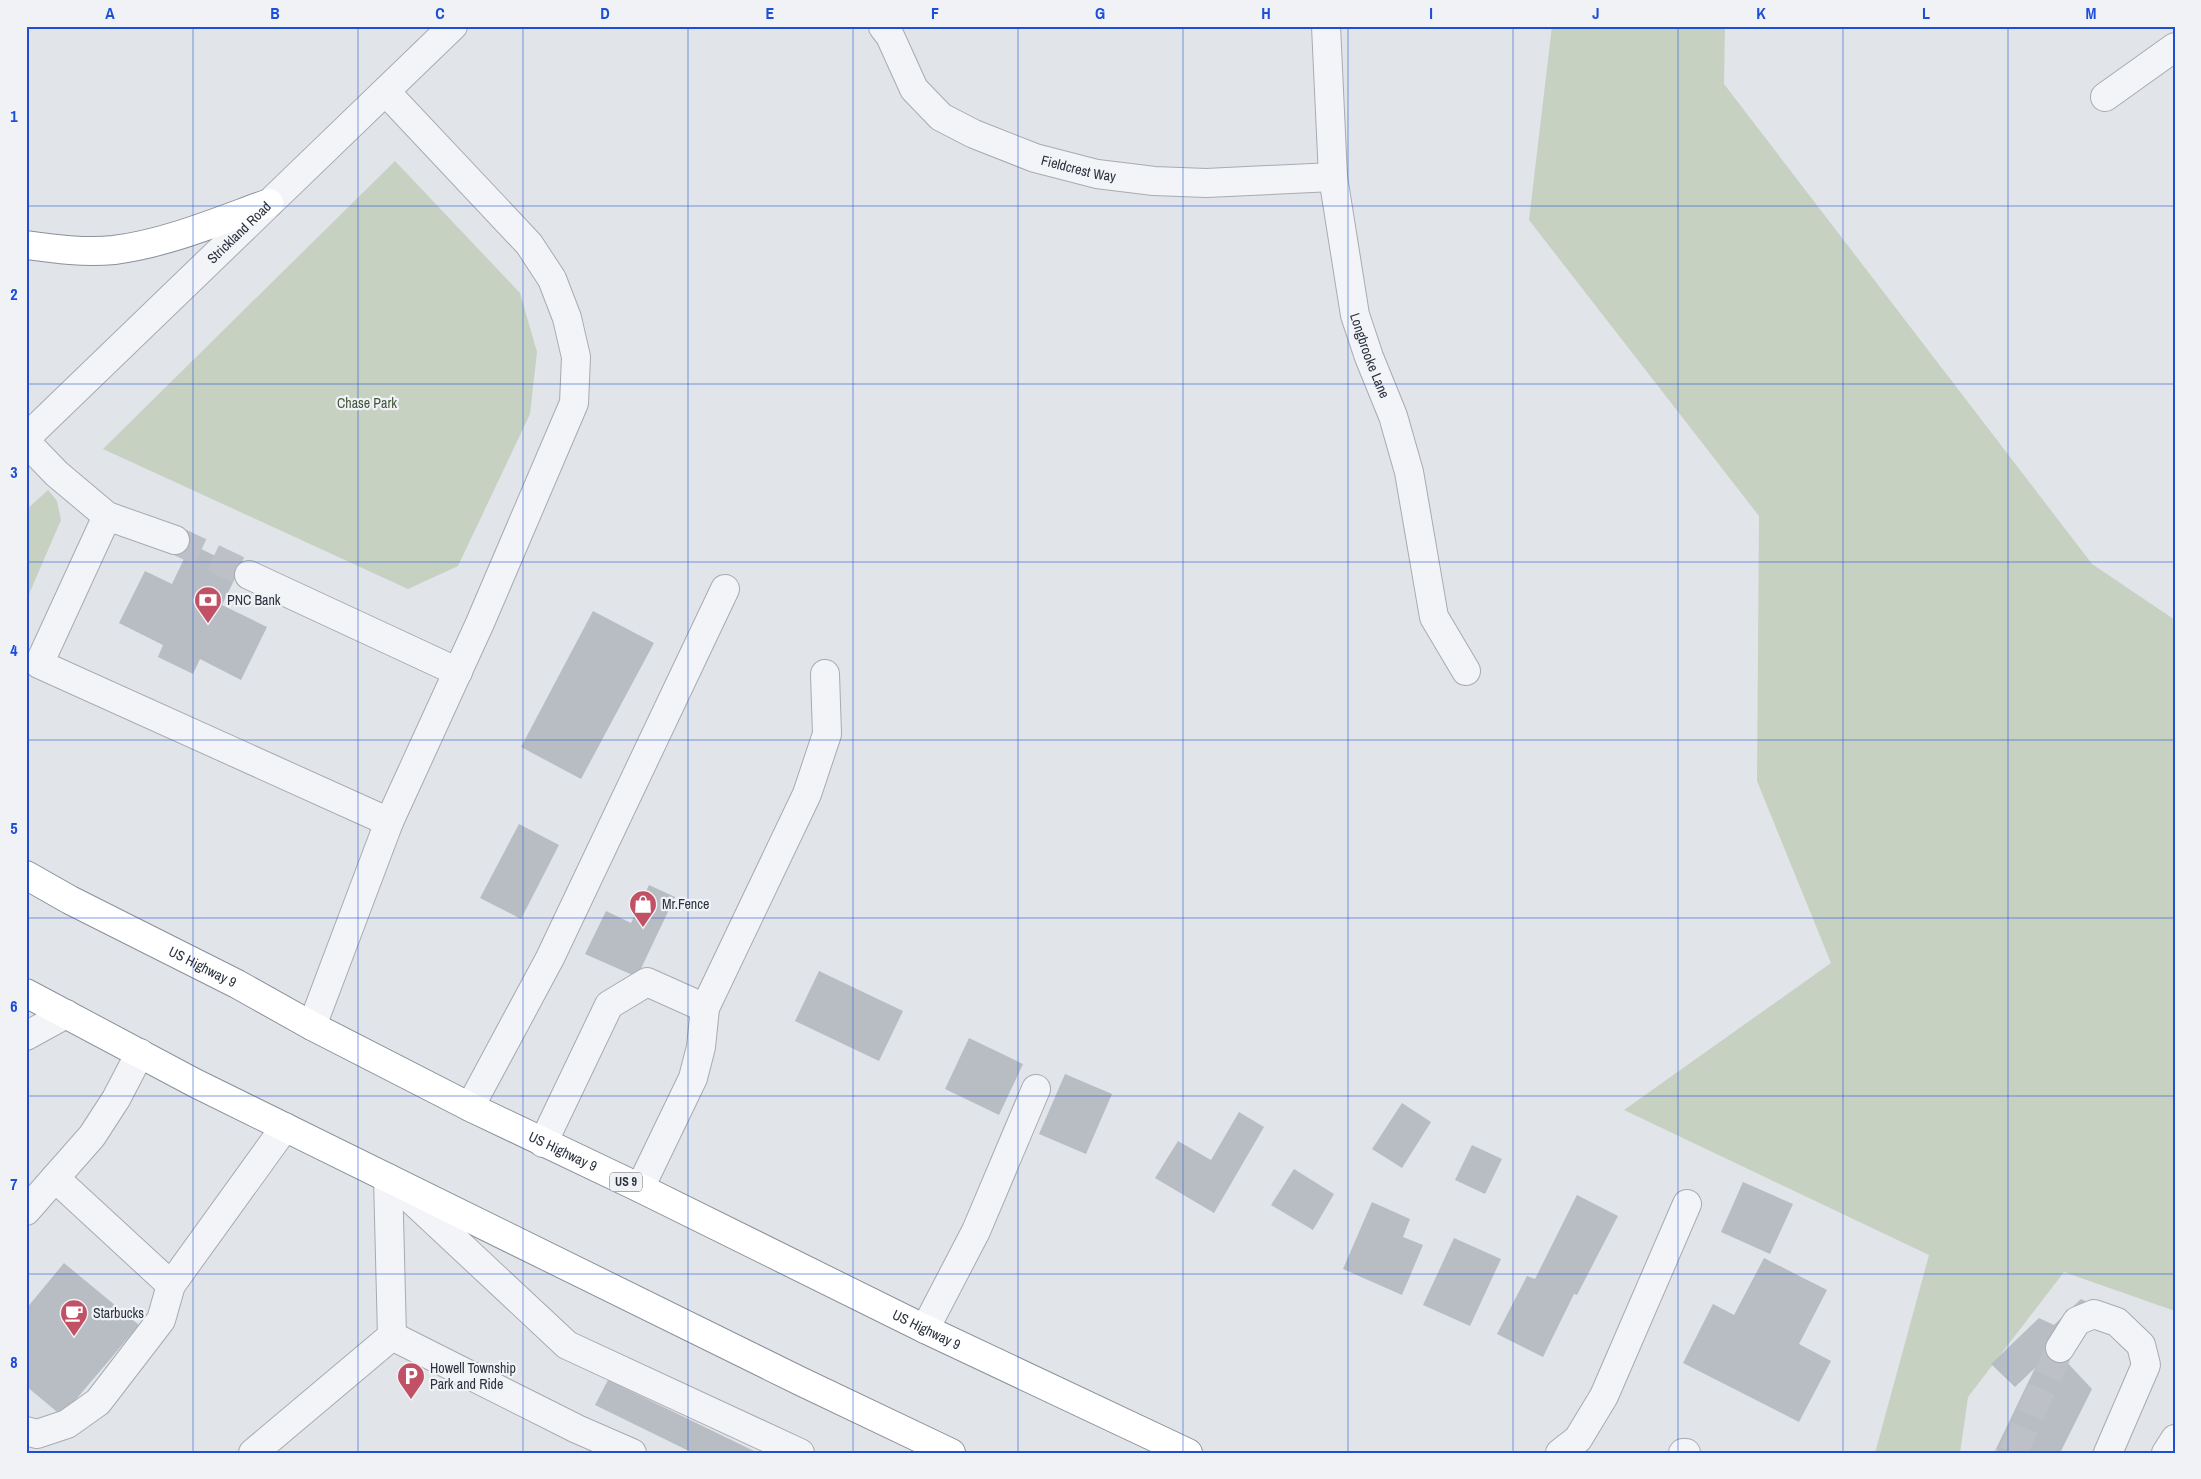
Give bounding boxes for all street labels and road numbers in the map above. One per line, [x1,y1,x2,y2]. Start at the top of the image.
street label: Fieldcrest Way [1039,151,1117,185]
street label: Strickland Road [203,198,275,267]
street label: Longbrooke Lane [1346,311,1394,401]
street label: US Highway 9 [166,942,239,991]
street label: US Highway 9 [526,1127,600,1175]
road number: US 9 [610,1172,642,1192]
street label: US Highway 9 [890,1305,964,1354]

